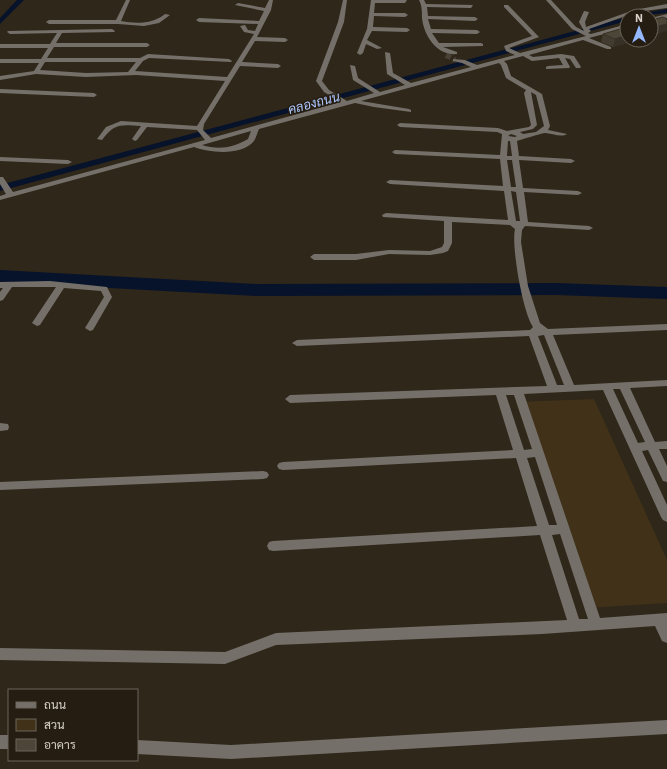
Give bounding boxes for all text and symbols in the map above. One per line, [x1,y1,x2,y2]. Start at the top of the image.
north arrow [619,8,659,48]
text: N [635,11,643,25]
water label: คลองถนน [286,88,343,118]
legend [8,689,138,761]
text: ถนน [44,697,67,712]
text: สวน [44,717,65,732]
text: อาคาร [44,737,76,752]

